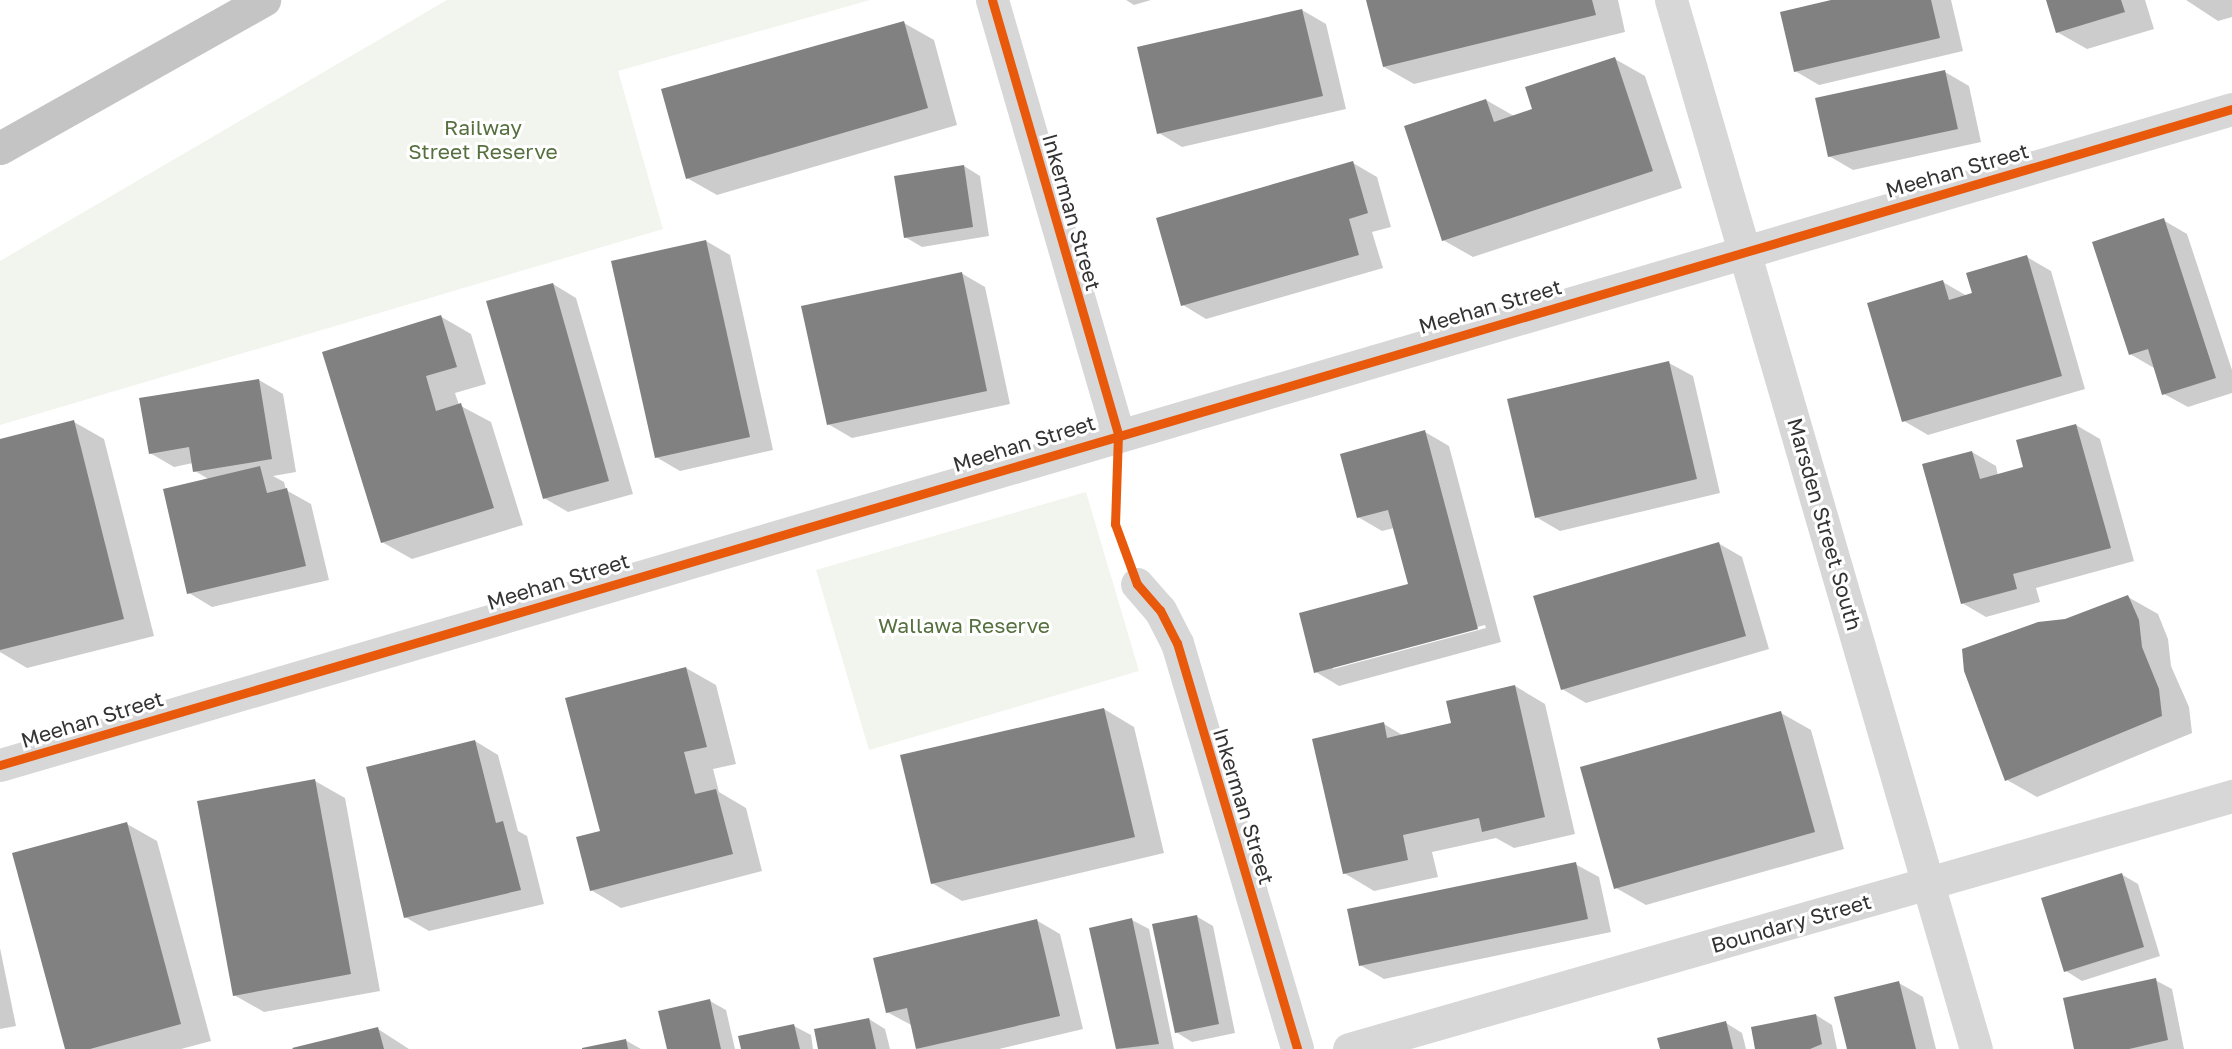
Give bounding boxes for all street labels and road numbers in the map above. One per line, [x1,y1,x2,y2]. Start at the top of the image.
street label: Inkerman Street [1038,131,1106,293]
street label: Meehan Street [1883,138,2031,202]
street label: Meehan Street [1416,274,1564,338]
street label: Meehan Street [950,409,1098,477]
street label: Marsden Street South [1783,415,1867,633]
street label: Meehan Street [484,547,632,615]
street label: Meehan Street [18,685,166,753]
street label: Inkerman Street [1208,725,1280,887]
street label: Boundary Street [1708,888,1874,958]

